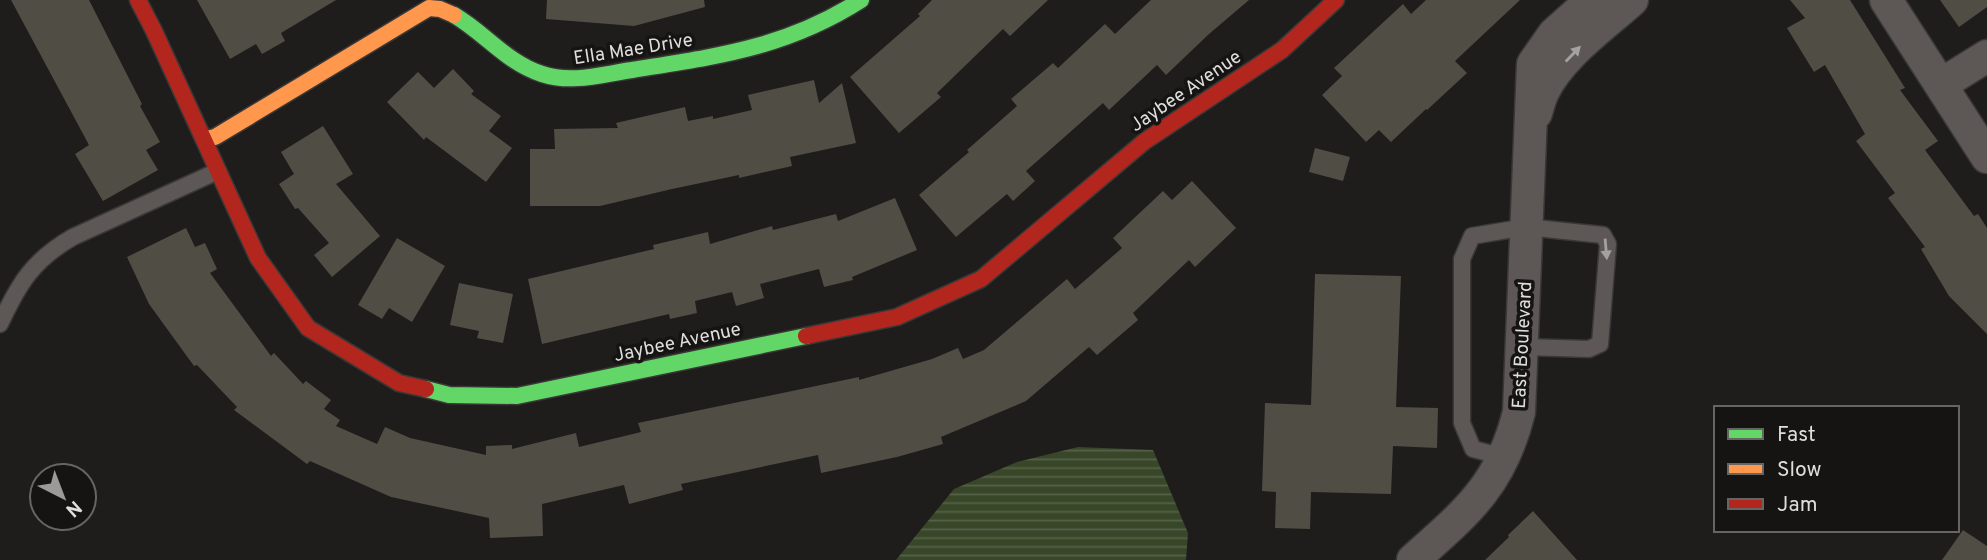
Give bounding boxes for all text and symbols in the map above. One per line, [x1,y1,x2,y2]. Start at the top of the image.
street label: Ella Mae Drive [572,29,695,71]
street label: Jaybee Avenue [1126,46,1246,138]
one-way arrow [1564,46,1580,63]
one-way arrow [1601,238,1612,260]
street label: East Boulevard [1508,281,1538,409]
street label: Jaybee Avenue [612,318,743,368]
legend [1714,406,1959,532]
text: Fast [1777,422,1816,449]
text: Slow [1777,457,1822,484]
north arrow [28,462,98,532]
text: Jam [1777,492,1818,519]
text: N [60,495,86,522]

